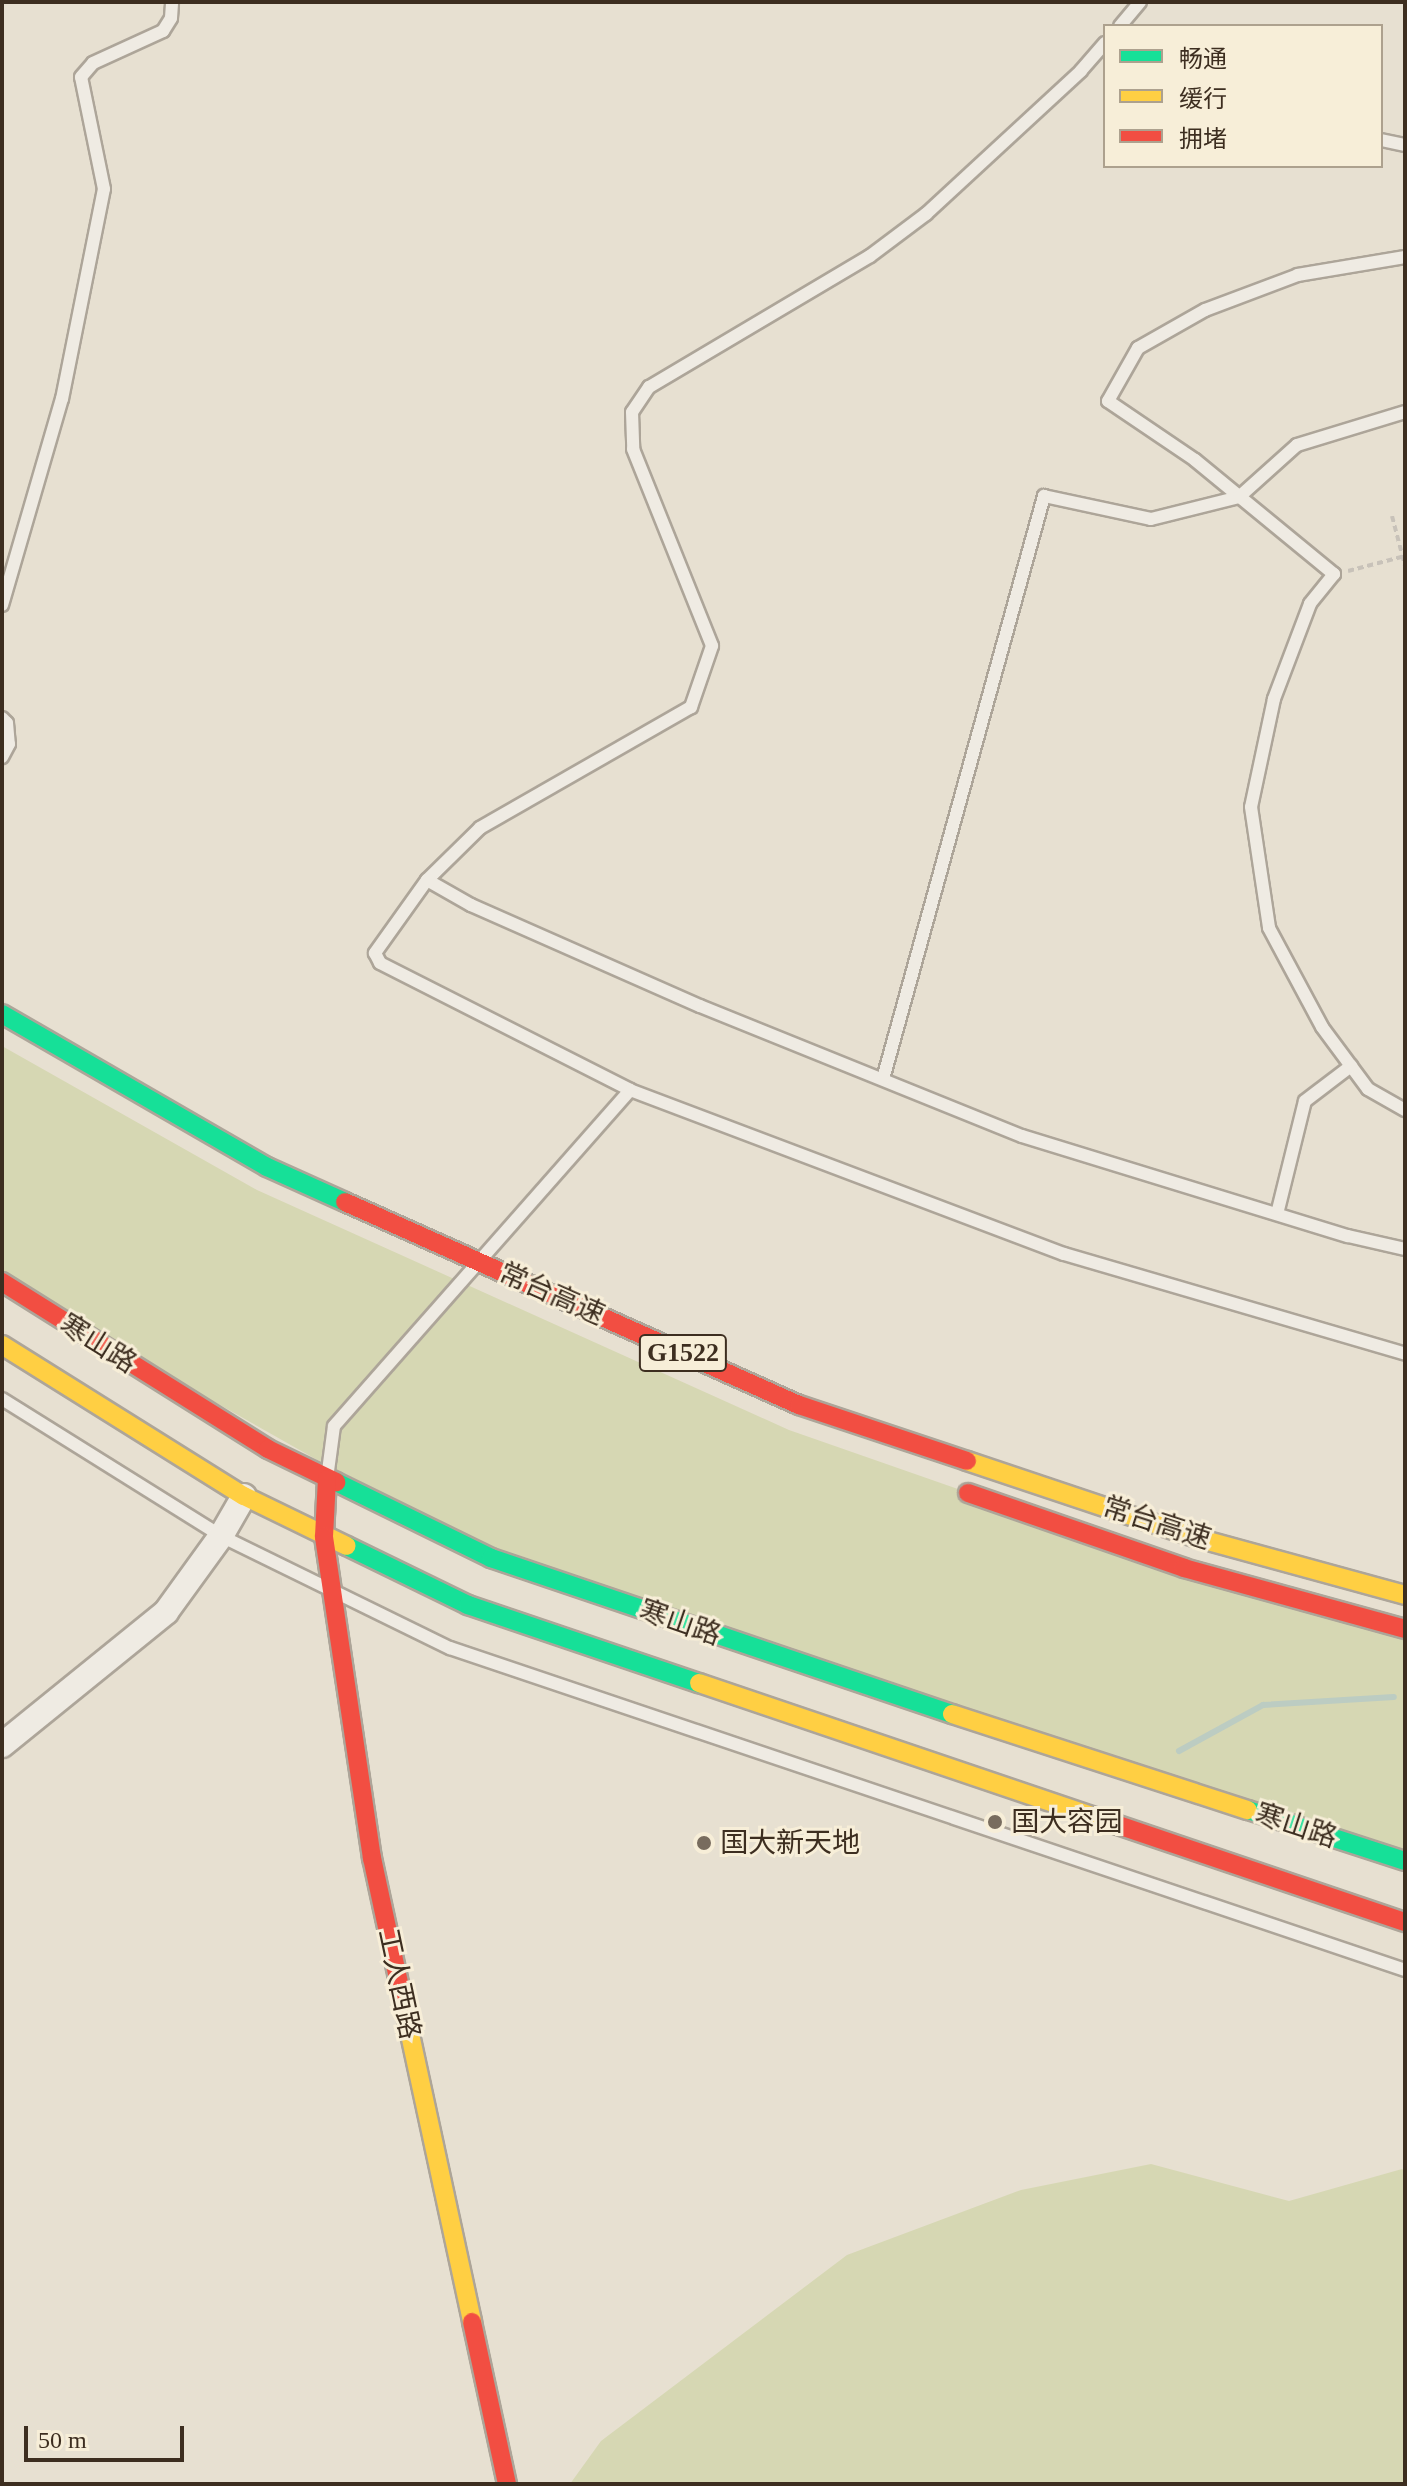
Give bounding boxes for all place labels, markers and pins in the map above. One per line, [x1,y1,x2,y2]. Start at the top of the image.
place label: 国大容园 [1011,1805,1123,1839]
marker: 国大容园 [986,1813,1004,1831]
place label: 国大新天地 [720,1826,860,1860]
marker: 国大新天地 [695,1834,713,1852]

